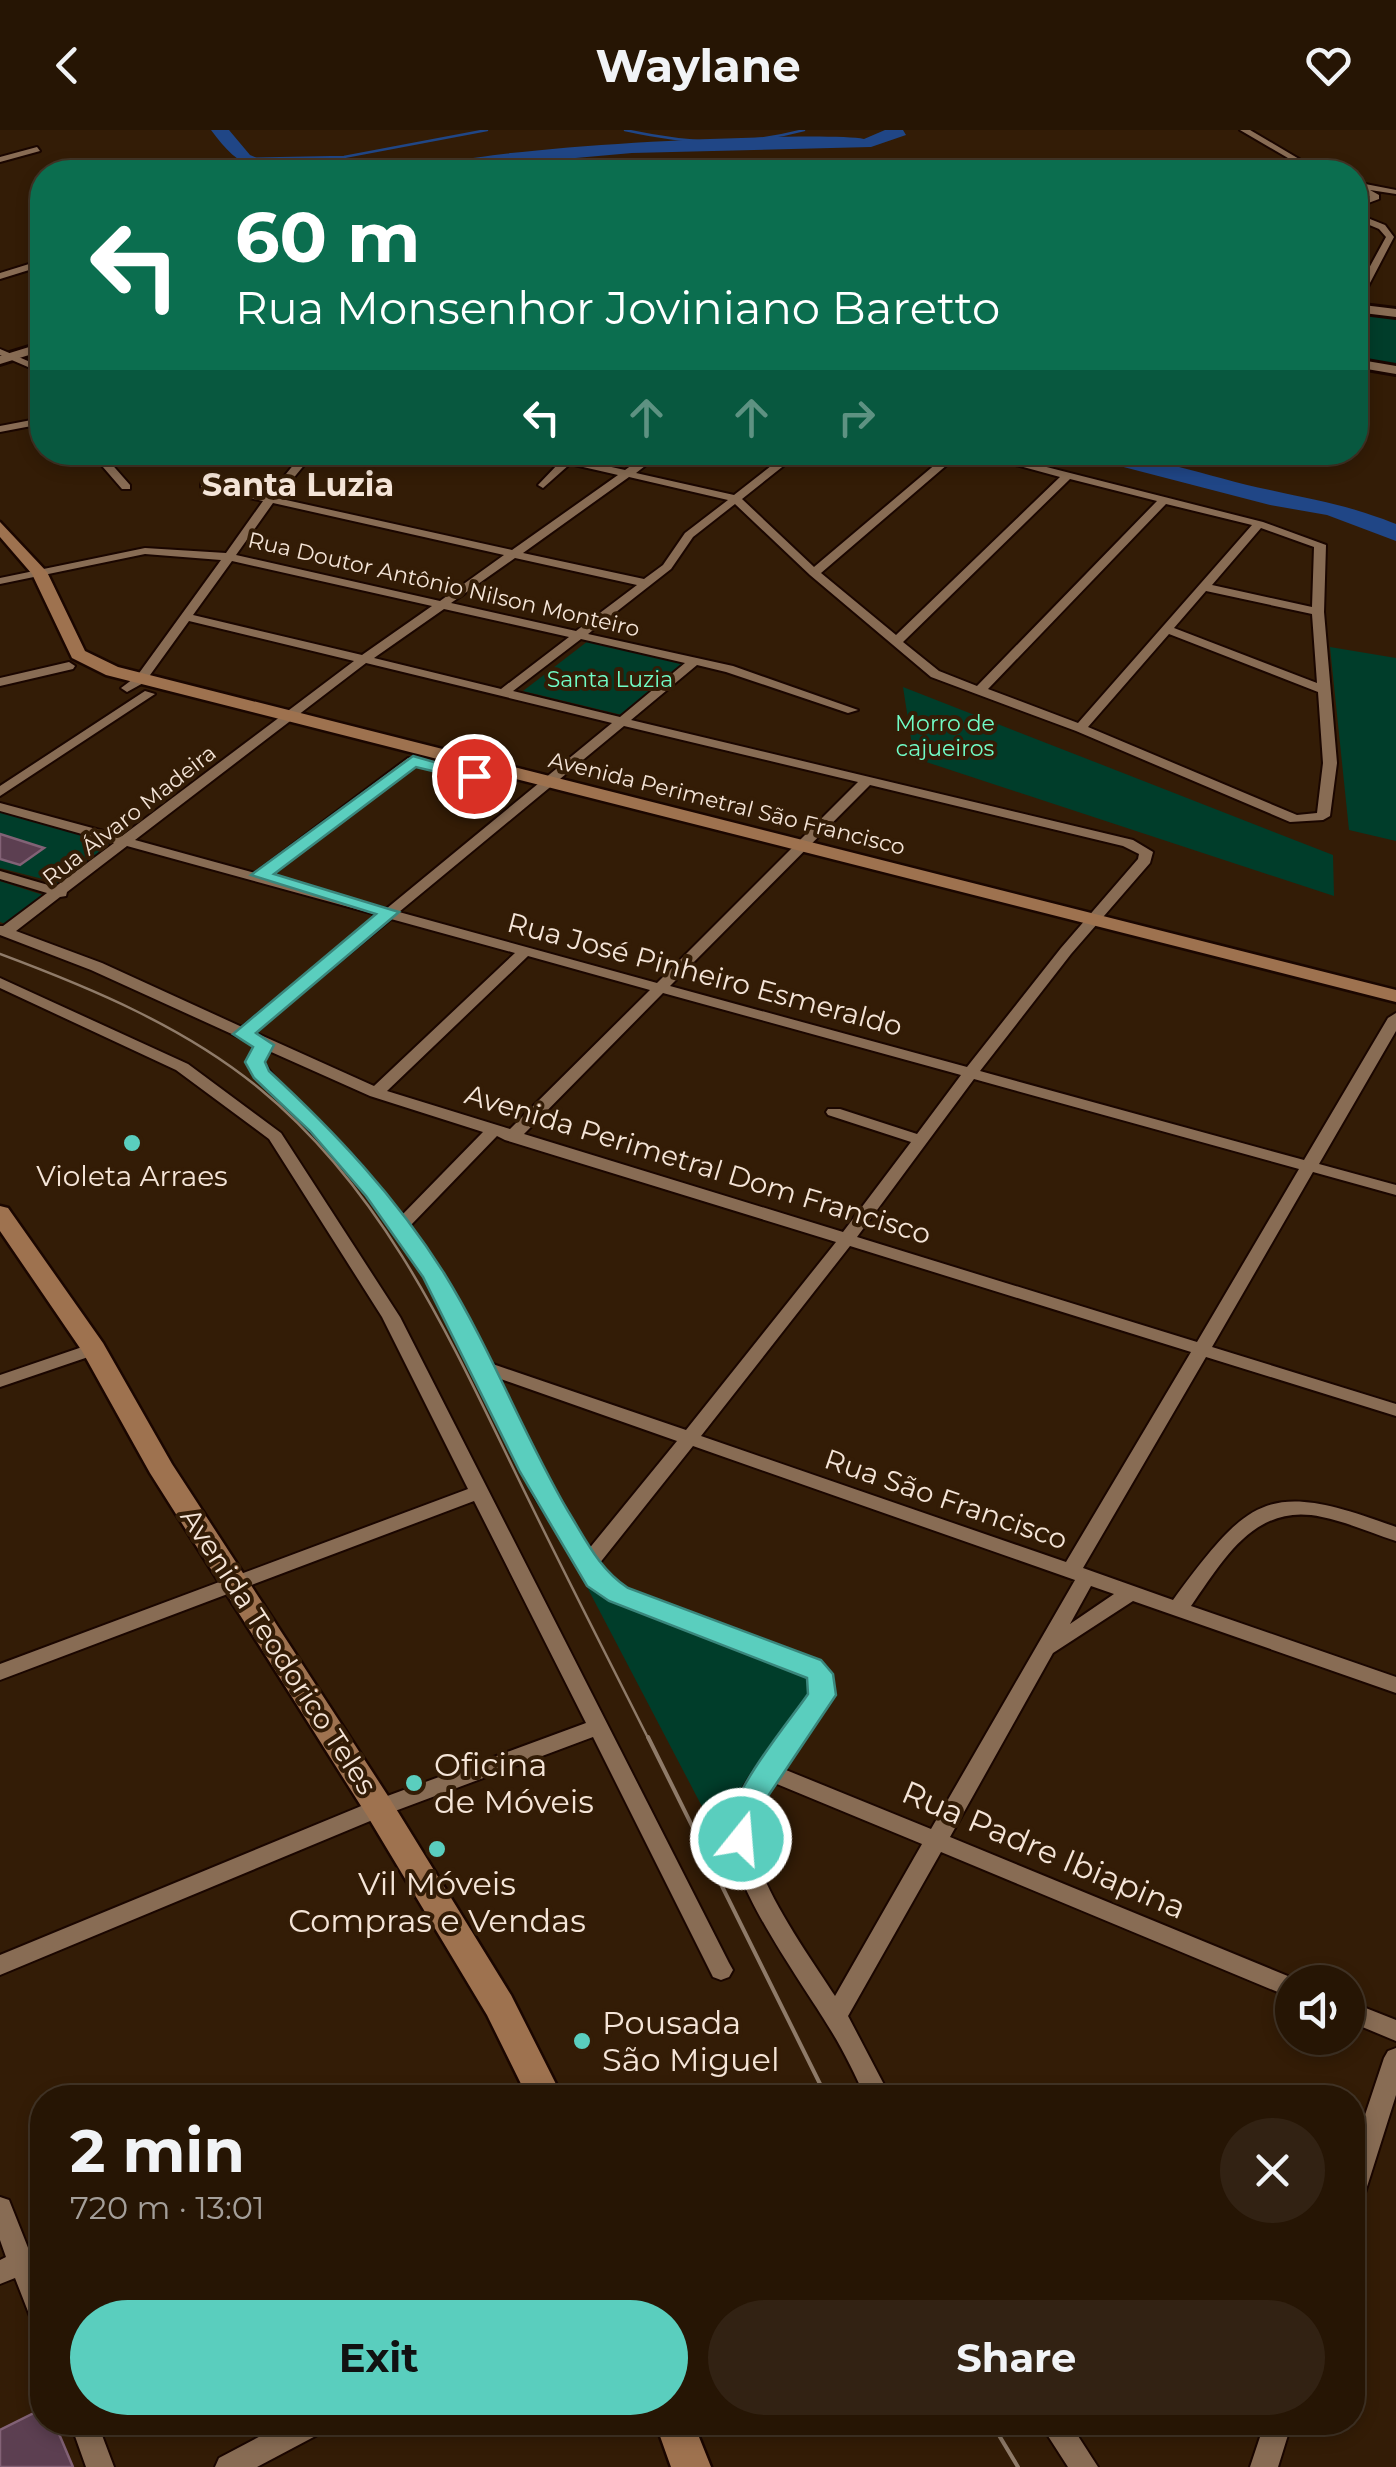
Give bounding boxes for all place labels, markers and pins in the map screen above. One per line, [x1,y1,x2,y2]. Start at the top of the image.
pin [432,734,517,819]
marker: Violeta Arraes [121,1132,143,1154]
place label: Violeta Arraes [36,1159,228,1193]
place label: Oficina de Móveis [434,1745,594,1821]
marker: Oficina de Móveis [403,1772,425,1794]
marker: Vil Móveis Compras e Vendas [426,1838,448,1860]
place label: Vil Móveis Compras e Vendas [288,1864,586,1940]
place label: Pousada São Miguel [602,2003,780,2079]
marker: Pousada São Miguel [571,2030,593,2052]

